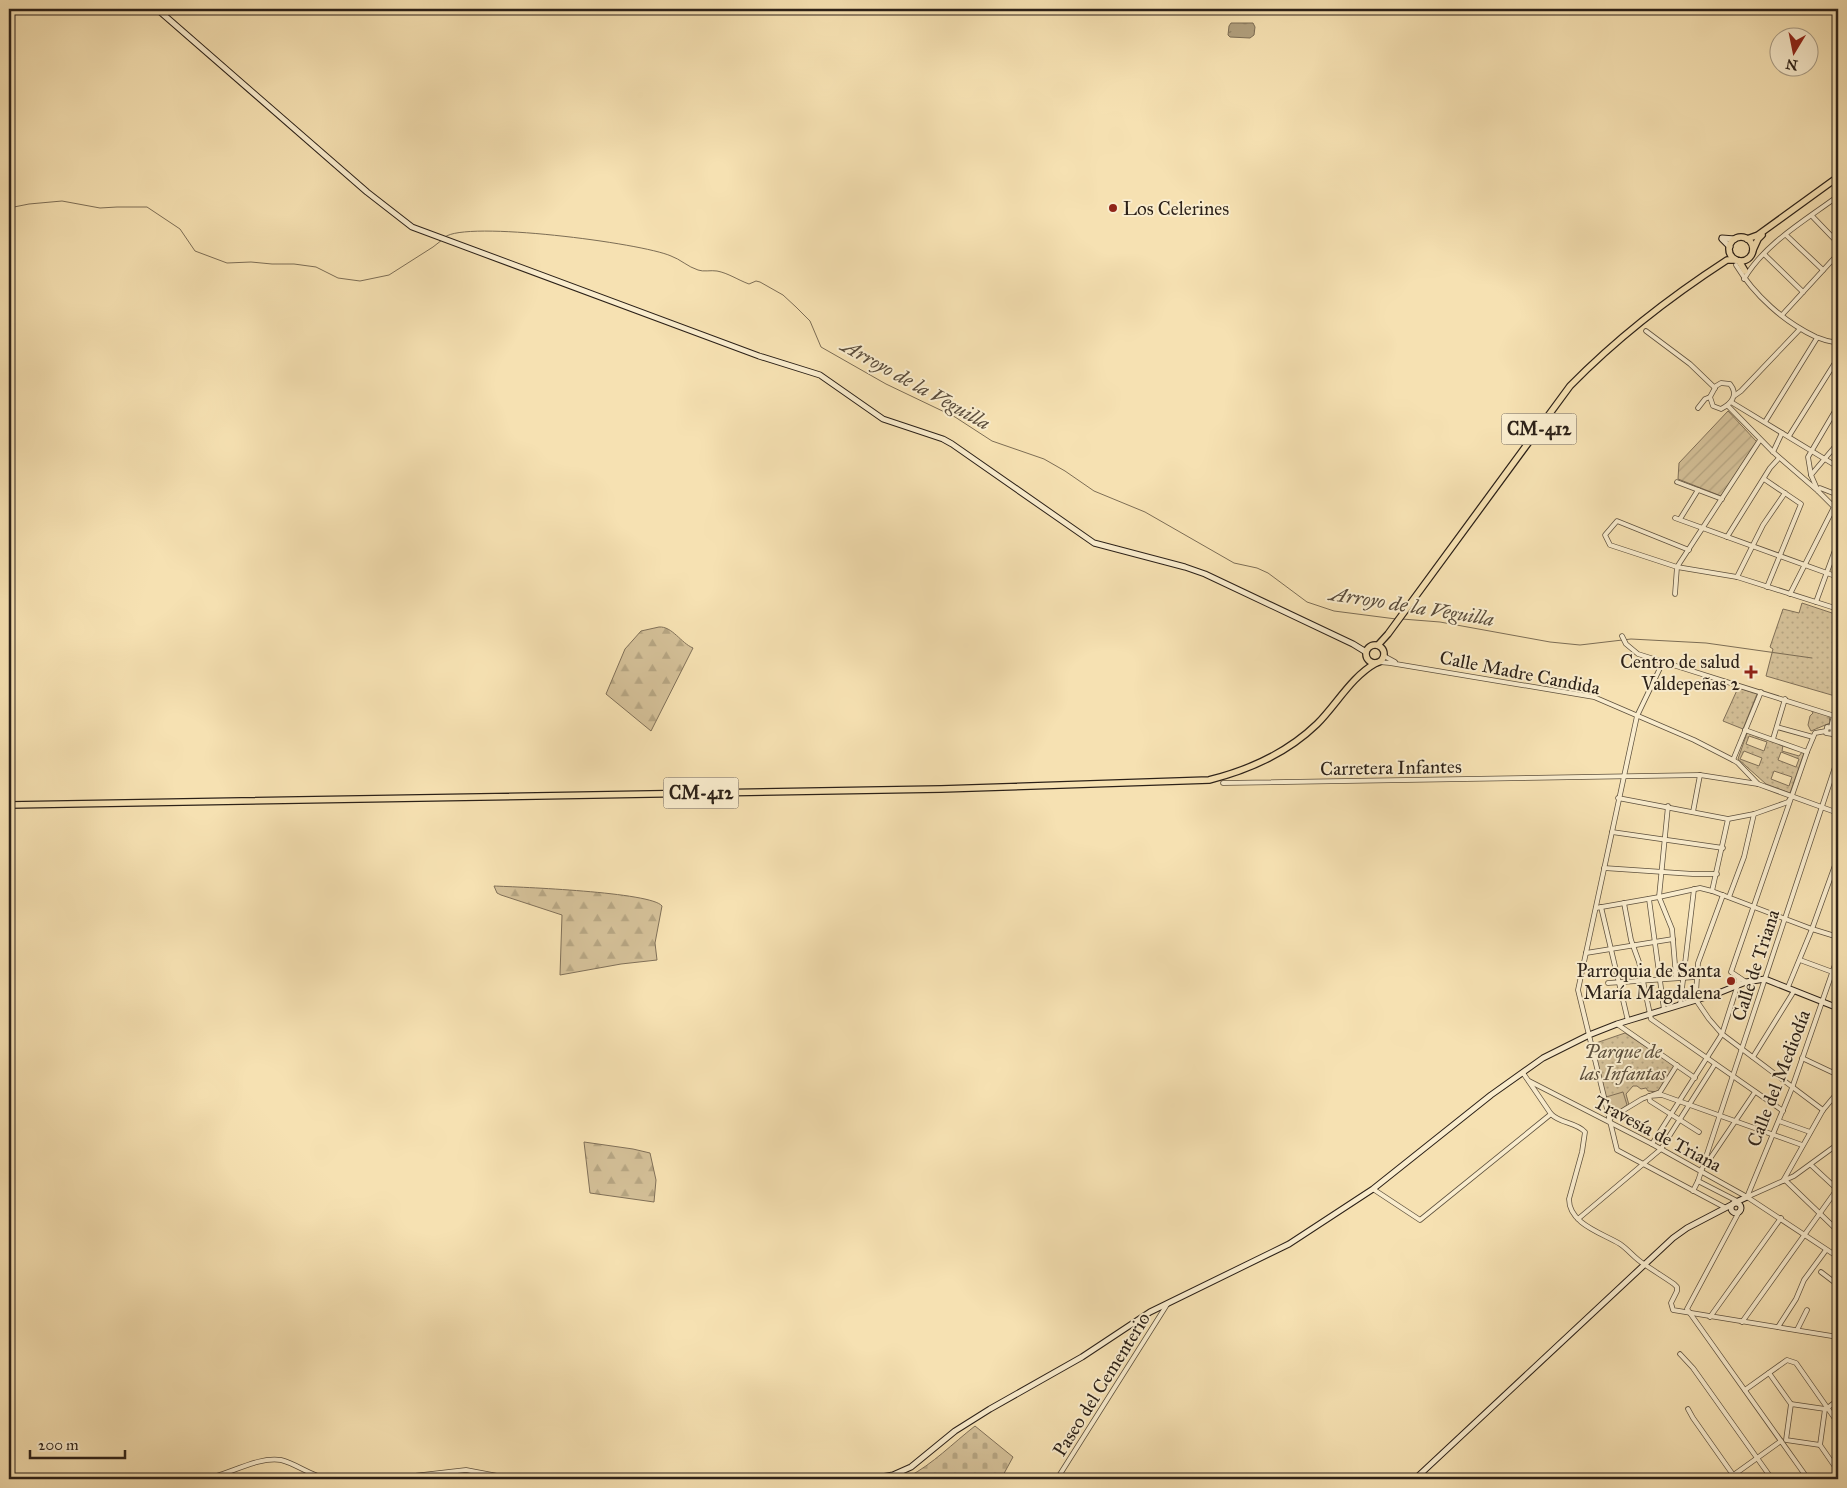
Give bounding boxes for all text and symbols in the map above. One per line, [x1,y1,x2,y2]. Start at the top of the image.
north arrow [1770,28,1820,78]
text: N [1784,55,1799,74]
place label: Los Celerines [1123,197,1229,220]
marker: Los Celerines [1107,202,1119,214]
water label: Arroyo de la Veguilla [836,332,994,435]
road number: CM-412 [1502,414,1576,444]
water label: Arroyo de la Veguilla [1326,581,1496,631]
street label: Calle Madre Candida [1438,646,1603,700]
place label: Centro de salud Valdepeñas 2 [1620,650,1741,695]
marker: Centro de salud Valdepeñas 2 [1744,665,1758,679]
street label: Carretera Infantes [1320,755,1462,780]
road number: CM-412 [664,778,738,808]
street label: Calle de Triana [1727,906,1785,1024]
place label: Parroquia de Santa María Magdalena [1577,959,1722,1005]
marker: Parroquia de Santa María Magdalena [1725,975,1737,987]
street label: Calle del Mediodía [1742,1006,1815,1150]
park label: Parque de las Infantas [1579,1040,1666,1085]
street label: Travesía de Triana [1590,1090,1726,1177]
street label: Paseo del Cementerio [1048,1308,1155,1460]
scale bar [30,1428,125,1460]
text: 200 m [38,1436,79,1454]

